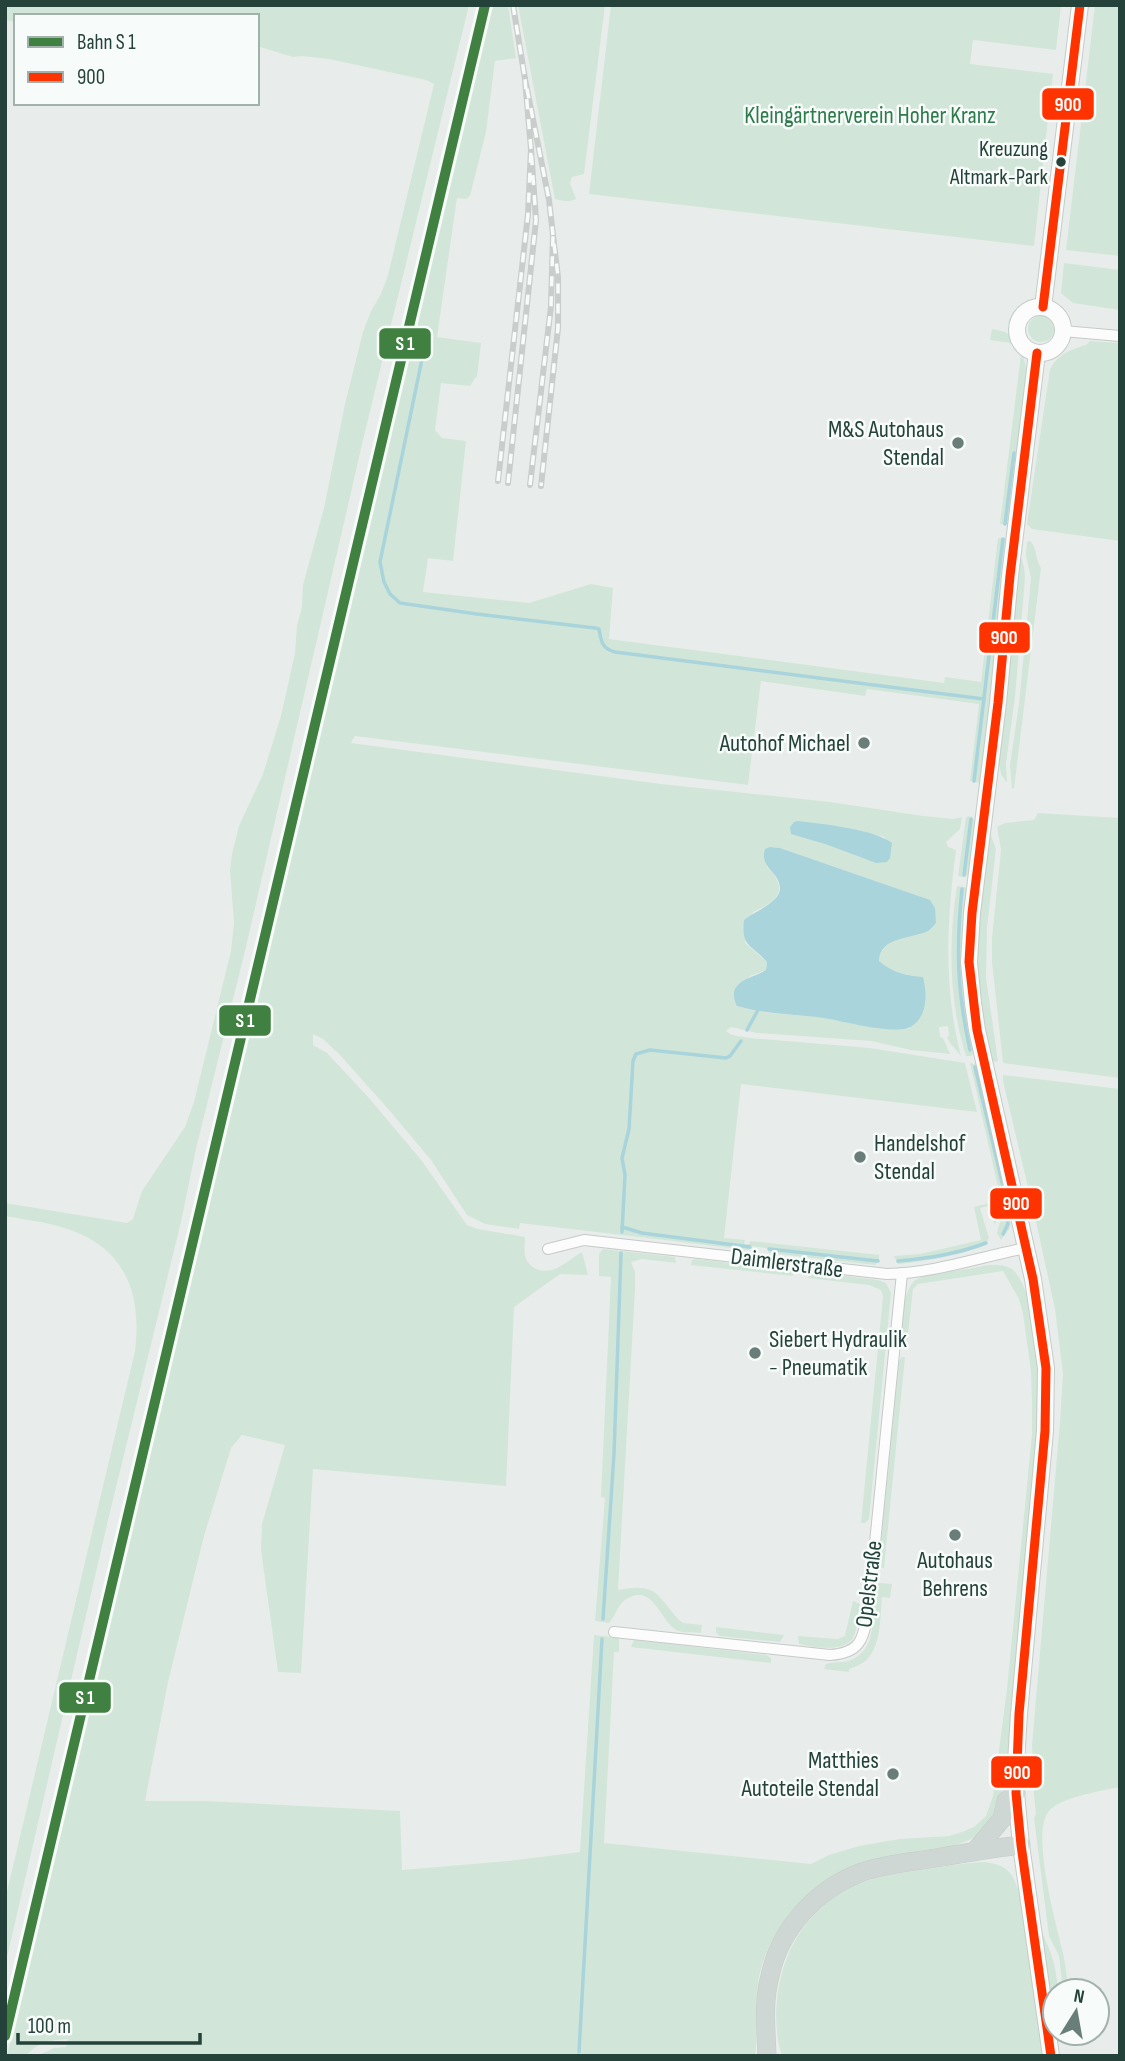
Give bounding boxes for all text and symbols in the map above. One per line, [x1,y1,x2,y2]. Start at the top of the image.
legend [14,14,259,105]
text: Bahn S 1 [77,30,136,55]
text: 900 [77,65,105,90]
line badge: 900 [1041,87,1095,121]
text: 900 [1054,94,1082,117]
park label: Kleingärtnerverein Hoher Kranz [744,101,996,130]
place label: Kreuzung Altmark-Park [949,136,1049,191]
marker: Kreuzung Altmark-Park [1054,155,1068,169]
line badge: S 1 [378,327,432,360]
text: S 1 [396,333,415,356]
place label: M&S Autohaus Stendal [828,415,944,472]
marker: M&S Autohaus Stendal [950,435,966,451]
line badge: 900 [978,621,1031,654]
text: 900 [990,627,1018,650]
place label: Autohof Michael [719,729,850,758]
marker: Autohof Michael [856,735,872,751]
line badge: S 1 [218,1004,272,1037]
text: S 1 [236,1010,255,1033]
place label: Handelshof Stendal [874,1129,967,1186]
marker: Handelshof Stendal [852,1149,868,1165]
line badge: 900 [989,1187,1043,1220]
text: 900 [1002,1193,1030,1216]
street label: Daimlerstraße [729,1242,845,1284]
place label: Siebert Hydraulik - Pneumatik [769,1325,907,1382]
marker: Siebert Hydraulik - Pneumatik [747,1345,763,1361]
marker: Autohaus Behrens [947,1527,963,1543]
street label: Opelstraße [849,1539,889,1629]
place label: Autohaus Behrens [916,1546,993,1603]
line badge: S 1 [58,1681,112,1714]
text: S 1 [76,1687,95,1710]
place label: Matthies Autoteile Stendal [740,1746,879,1803]
line badge: 900 [990,1755,1043,1789]
text: 900 [1003,1762,1031,1785]
marker: Matthies Autoteile Stendal [885,1766,901,1782]
north arrow [1041,1977,1111,2047]
text: N [1072,1985,1086,2009]
scale bar [18,2002,200,2046]
text: 100 m [28,2014,71,2039]

